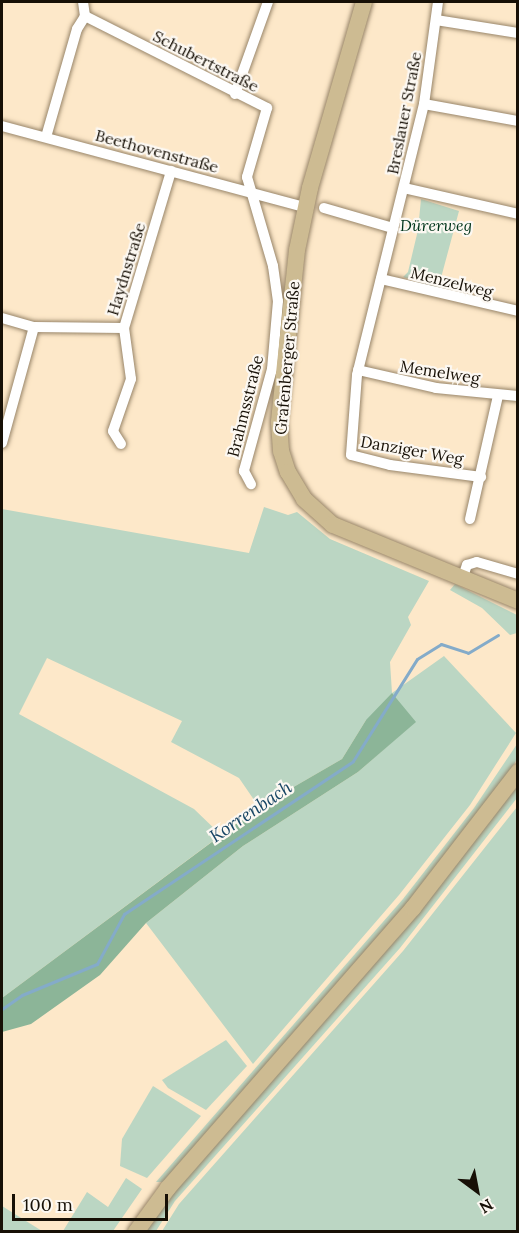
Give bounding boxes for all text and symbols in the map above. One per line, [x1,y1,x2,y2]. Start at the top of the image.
street label: Schubertstraße [150,26,262,96]
street label: Breslauer Straße [383,50,425,176]
street label: Beethovenstraße [93,125,221,177]
park label: Dürerweg [400,215,472,235]
street label: Haydnstraße [103,220,149,318]
street label: Menzelweg [409,263,495,301]
street label: Grafenberger Straße [271,280,303,436]
street label: Brahmsstraße [223,353,267,459]
street label: Memelweg [399,356,481,388]
street label: Danziger Weg [359,432,465,468]
water label: Korrenbach [206,777,296,847]
north arrow [447,1161,507,1221]
scale bar [15,1182,171,1220]
text: 100 m [23,1193,73,1216]
text: N [476,1195,497,1218]

